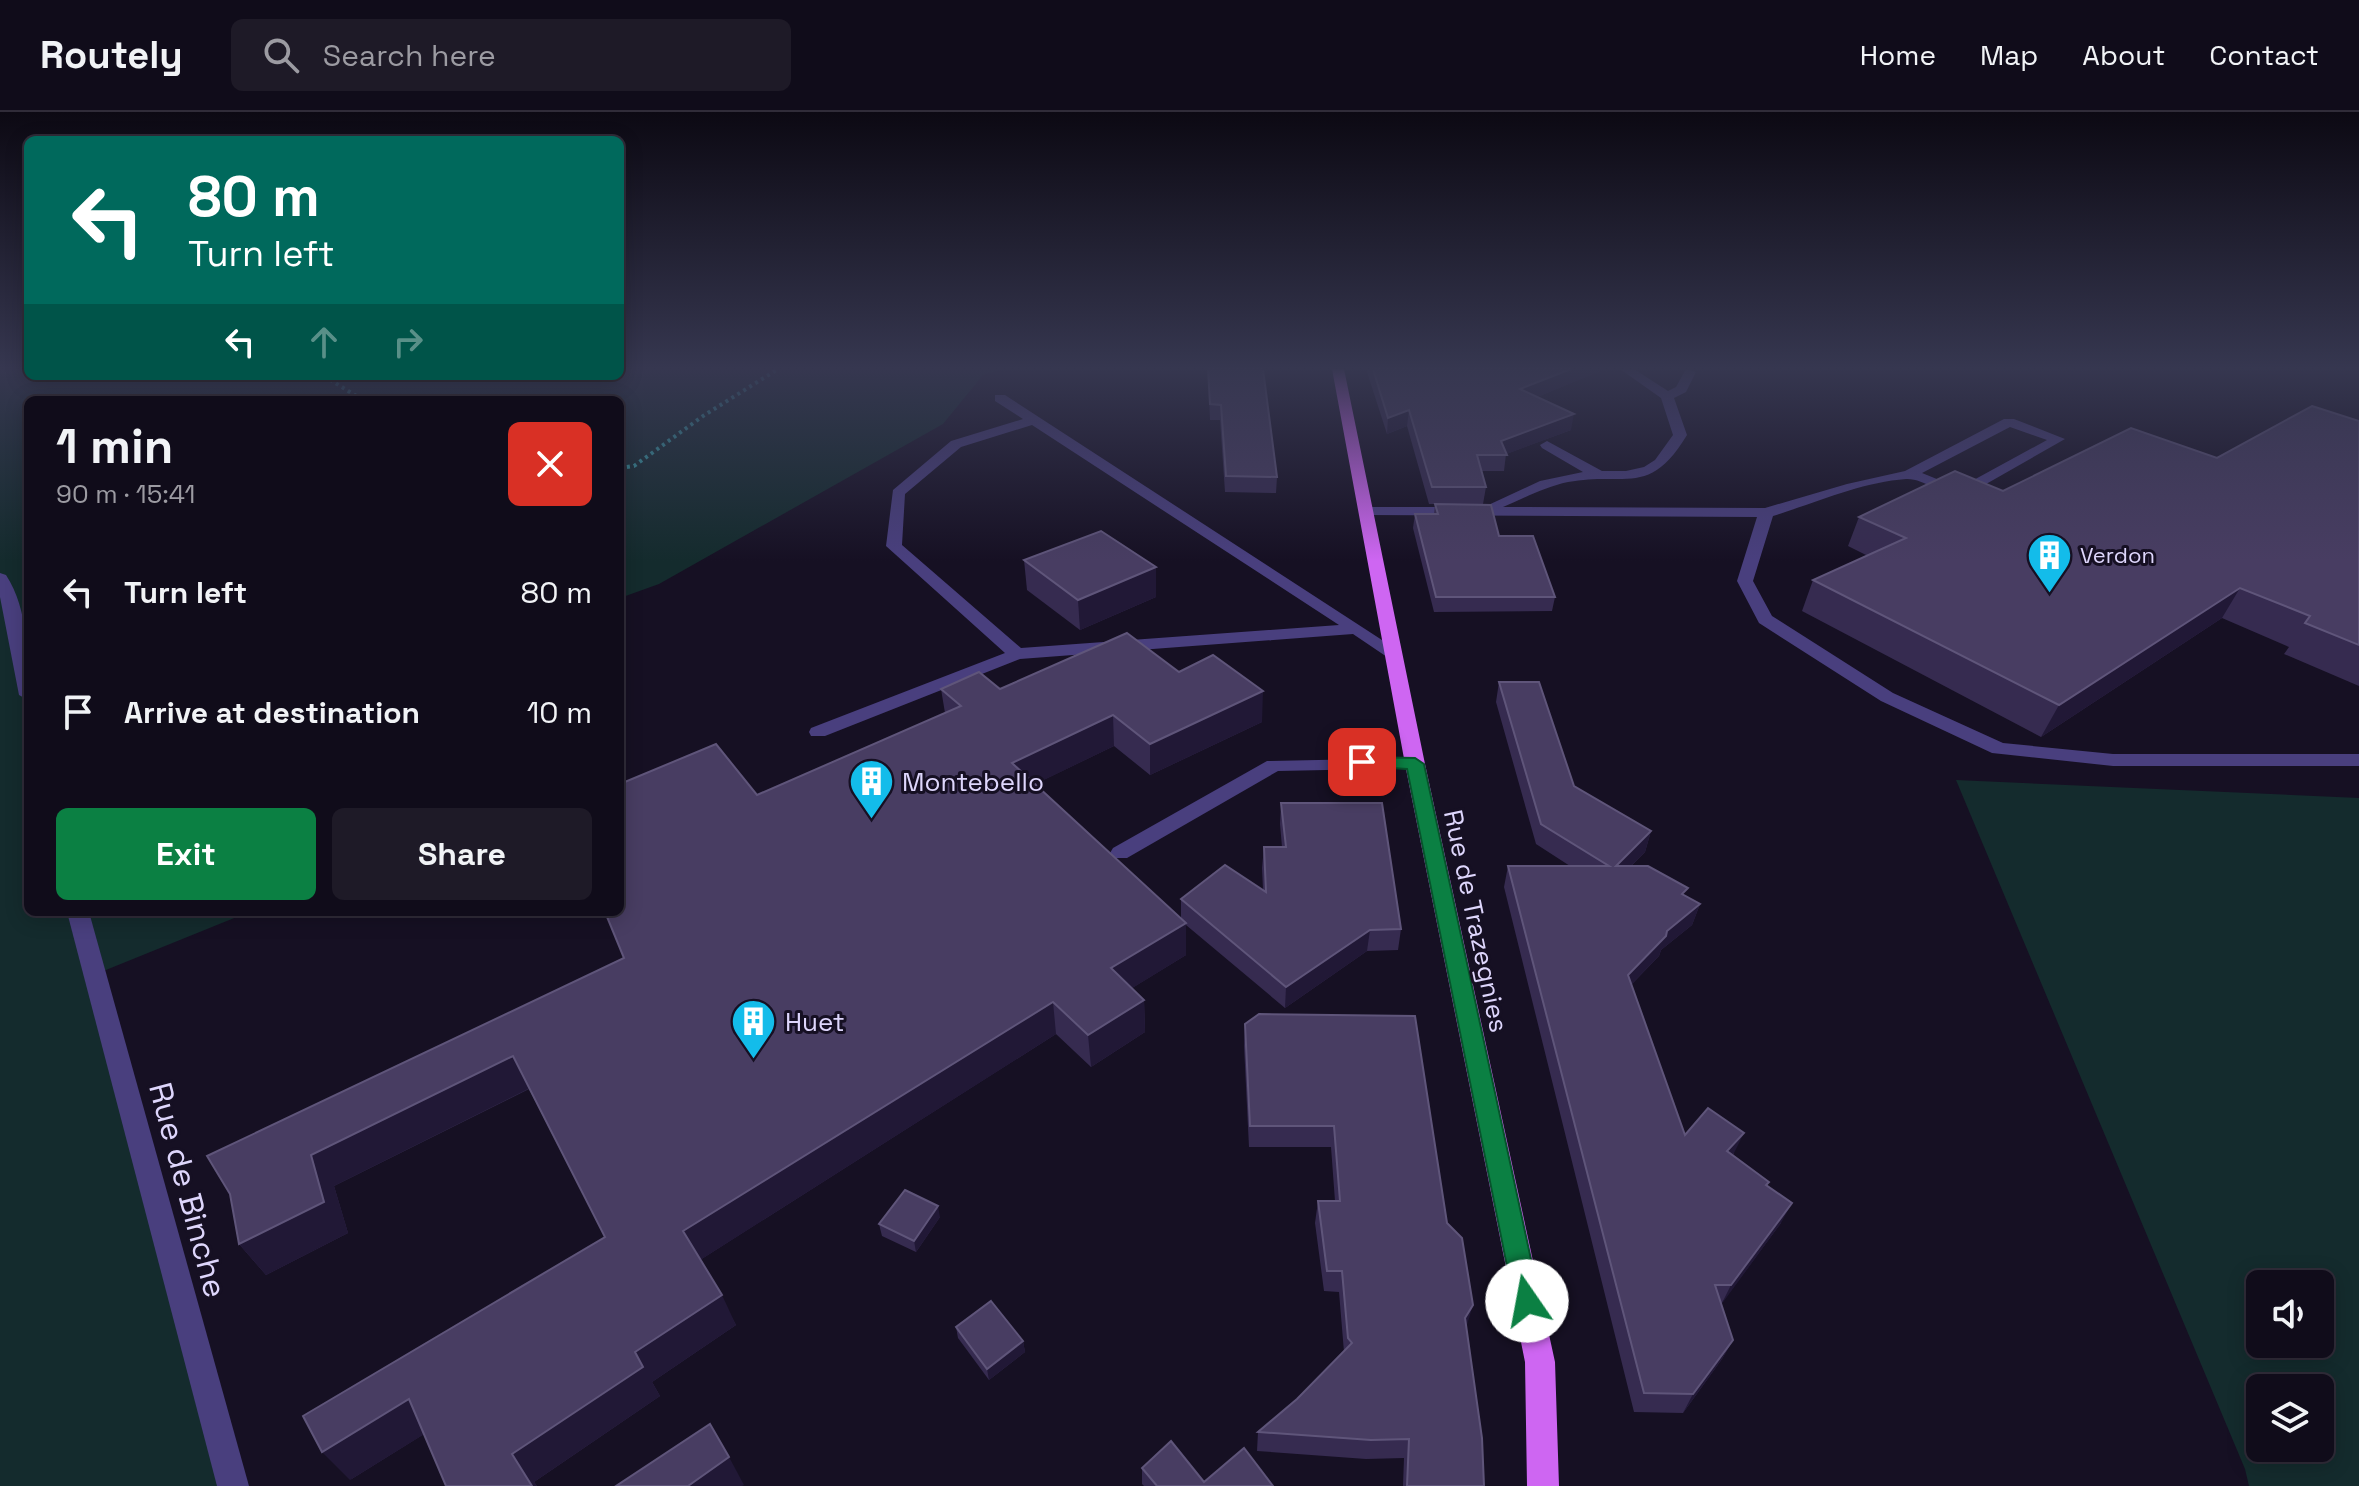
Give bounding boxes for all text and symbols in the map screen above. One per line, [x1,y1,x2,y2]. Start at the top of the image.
search box [231,19,791,91]
text: Routely [40,31,183,79]
icon: search [259,33,303,77]
text: Search here [323,36,496,75]
text: Home [1860,37,1936,73]
text: Map [1980,37,2038,73]
text: About [2082,37,2165,73]
text: Contact [2209,37,2319,73]
text: 80 m [188,161,320,232]
icon: left [56,168,160,272]
text: Turn left [188,231,335,277]
icon: left [218,320,262,364]
icon: ahead [302,320,346,364]
icon: right [386,320,430,364]
text: 1 min [56,416,173,477]
button: close [508,422,592,506]
text: 90 m · 15:41 [56,477,195,511]
building icon: Verdon [2025,531,2073,594]
place label: Verdon [2080,541,2155,569]
icon: left [56,570,100,614]
text: Turn left [124,573,247,612]
text: 80 m [521,573,592,612]
icon: arrive [56,690,100,734]
text: Arrive at destination [124,693,420,732]
text: 10 m [527,693,592,732]
pin [1328,728,1396,796]
icon: arrive [1340,740,1384,784]
building icon: Montebello [847,758,895,821]
place label: Montebello [902,765,1044,799]
street label: Rue de Trazegnies [1436,807,1516,1035]
button: Exit [56,808,316,900]
button: Share [332,808,592,900]
building icon: Huet [730,998,778,1061]
place label: Huet [785,1005,845,1039]
street label: Rue de Binche [140,1078,236,1302]
position arrow [1485,1259,1569,1343]
map controls [2246,1270,2334,1462]
button: sound [2246,1270,2334,1358]
button: layers [2246,1374,2334,1462]

